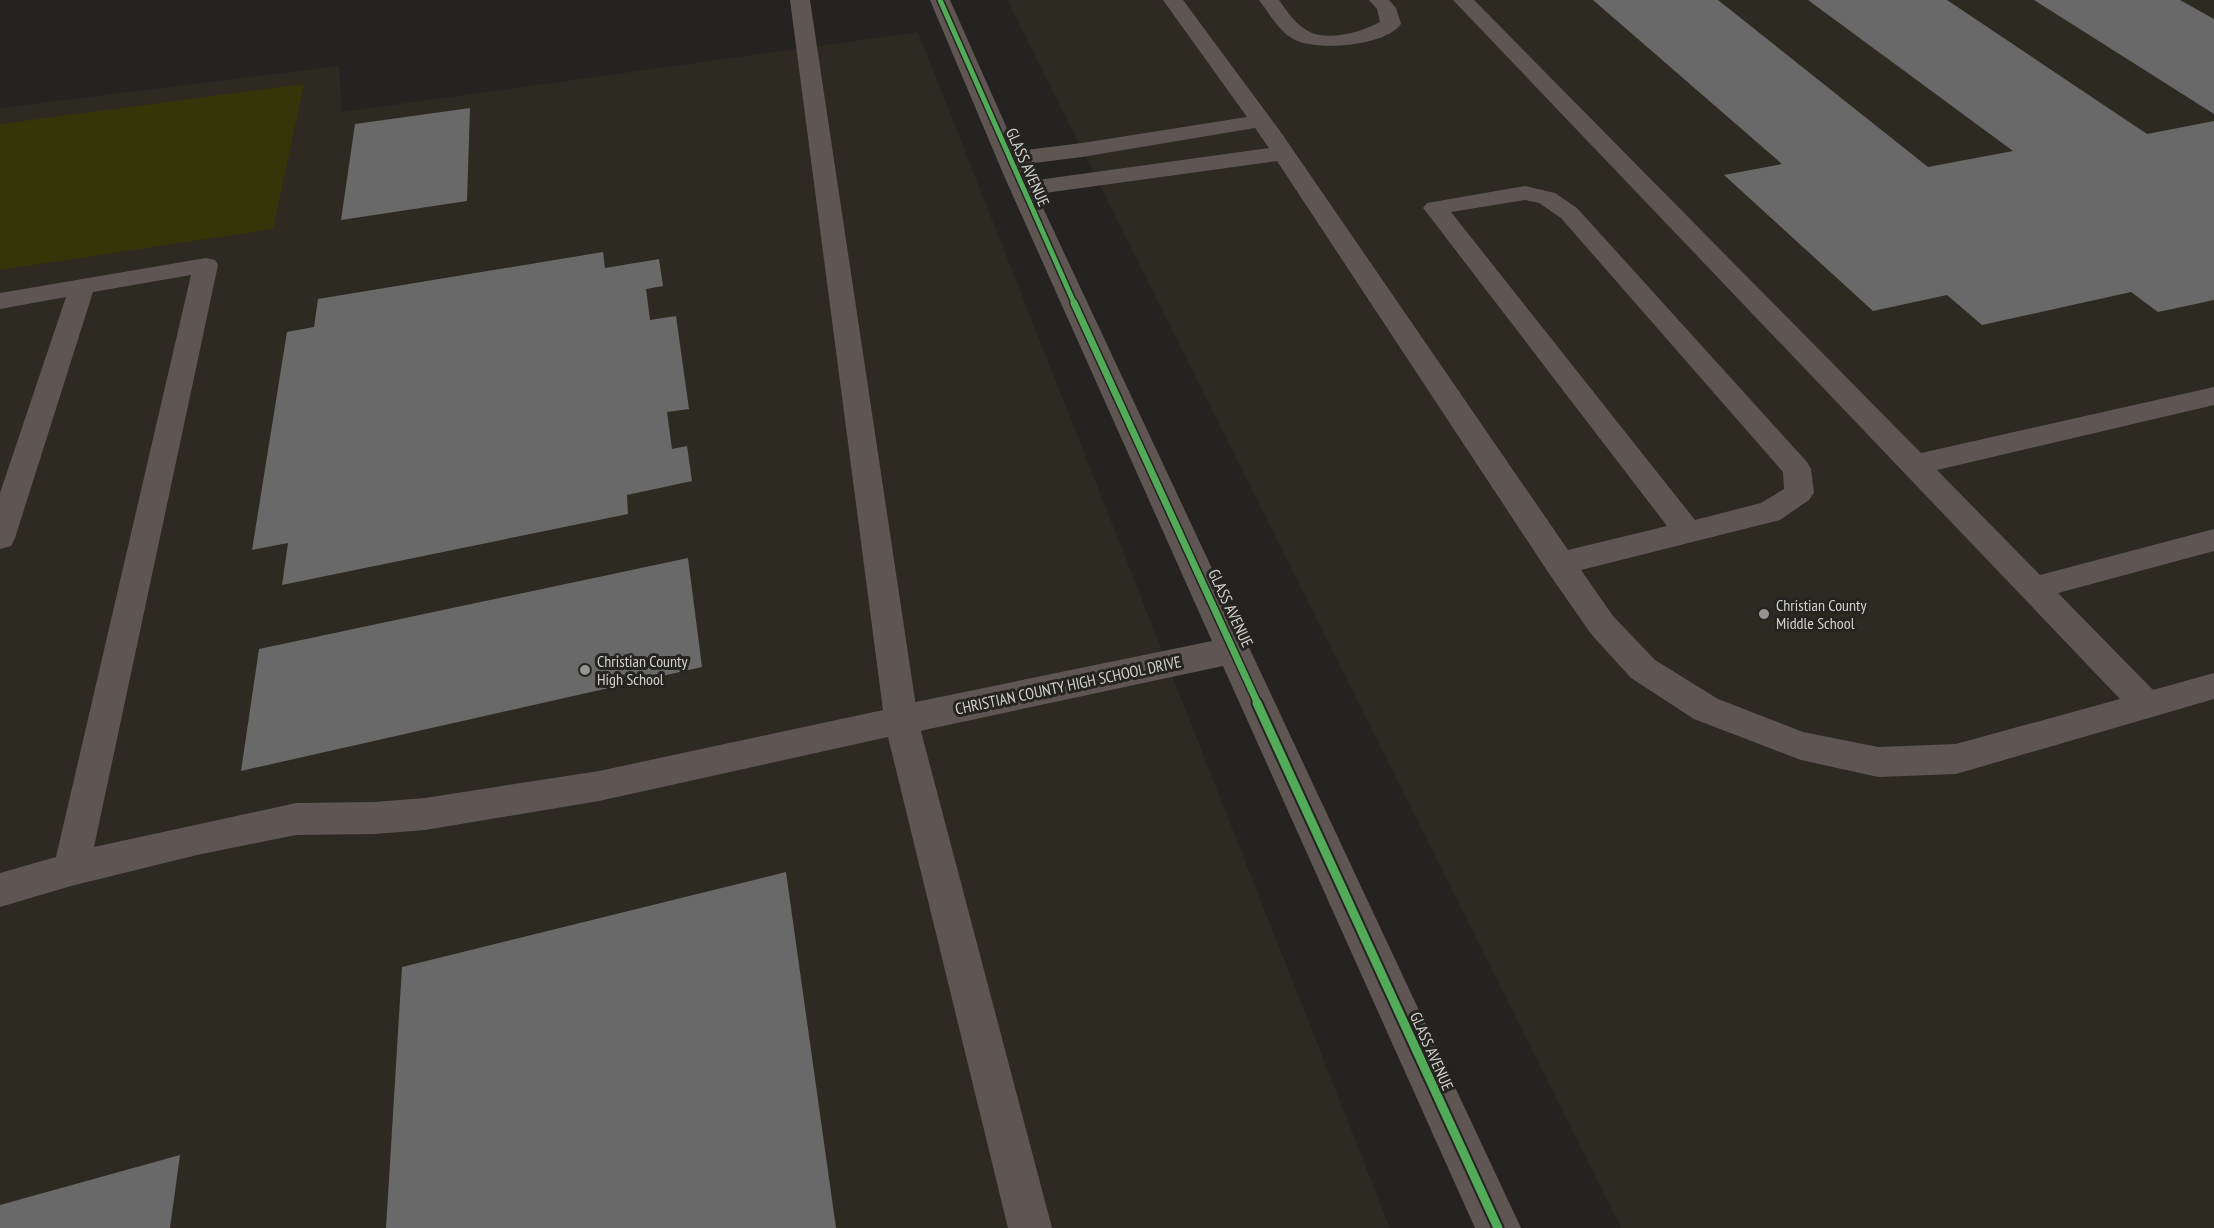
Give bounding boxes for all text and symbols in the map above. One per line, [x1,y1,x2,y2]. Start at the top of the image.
street label: GLASS AVENUE [1002,125,1054,209]
street label: GLASS AVENUE [1204,566,1258,650]
place label: Christian County Middle School [1776,595,1866,633]
marker: Christian County Middle School [1757,607,1771,621]
place label: Christian County High School [597,651,687,689]
street label: CHRISTIAN COUNTY HIGH SCHOOL DRIVE [953,651,1183,719]
marker: Christian County High School [578,663,592,677]
street label: GLASS AVENUE [1406,1009,1458,1093]

